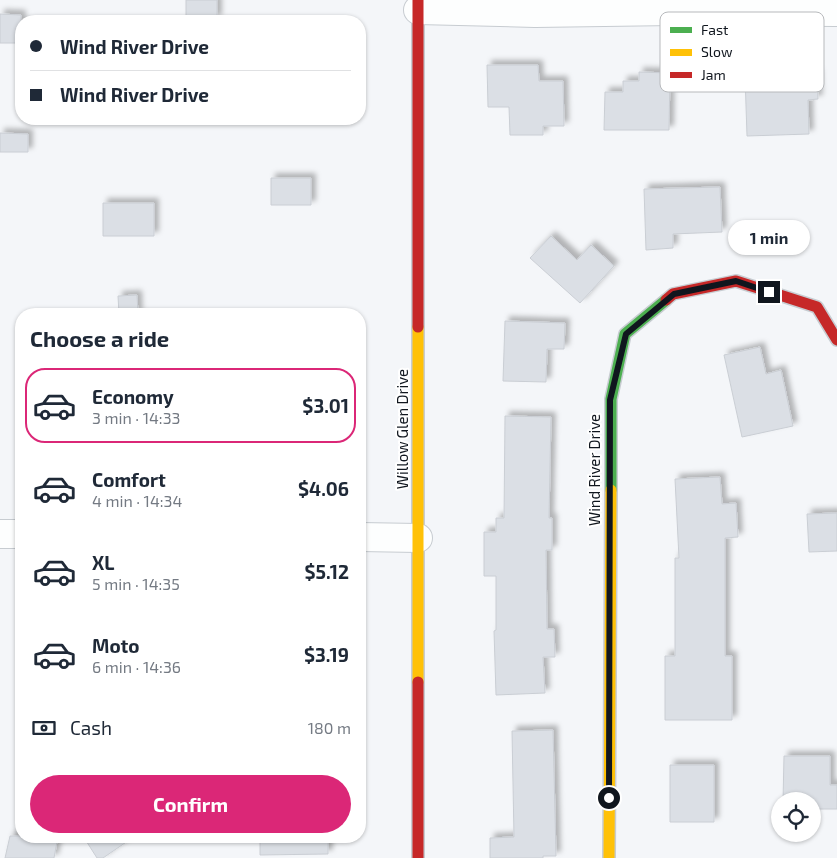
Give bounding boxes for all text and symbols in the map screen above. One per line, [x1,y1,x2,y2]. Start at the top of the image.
legend [660,12,824,92]
text: Fast [701,21,728,38]
text: Wind River Drive [60,35,209,58]
text: Slow [701,43,733,60]
text: Jam [701,66,726,83]
text: Wind River Drive [60,83,209,106]
callout: 1 min [728,220,810,254]
text: 1 min [750,228,788,247]
route end [758,281,780,303]
text: Choose a ride [30,325,169,351]
street label: Willow Glen Drive [393,369,411,489]
icon: car [32,383,77,428]
text: Economy [92,385,174,408]
text: $3.01 [302,394,349,417]
text: 3 min · 14:33 [92,408,180,427]
street label: Wind River Drive [585,414,603,526]
icon: car [32,466,77,511]
text: Comfort [92,468,166,491]
text: $4.06 [298,477,349,500]
text: 4 min · 14:34 [92,491,182,510]
icon: car [32,549,77,594]
text: XL [92,551,114,574]
text: $5.12 [304,560,349,583]
text: 5 min · 14:35 [92,574,180,593]
icon: car [32,632,77,677]
text: Moto [92,634,140,657]
text: $3.19 [304,643,349,666]
text: 6 min · 14:36 [92,657,181,676]
icon: cash [30,714,58,742]
text: Cash [70,716,112,739]
text: 180 m [308,718,351,737]
button: Confirm [30,775,351,833]
route start [598,787,620,809]
map controls [771,792,821,842]
button: locate [771,792,821,842]

